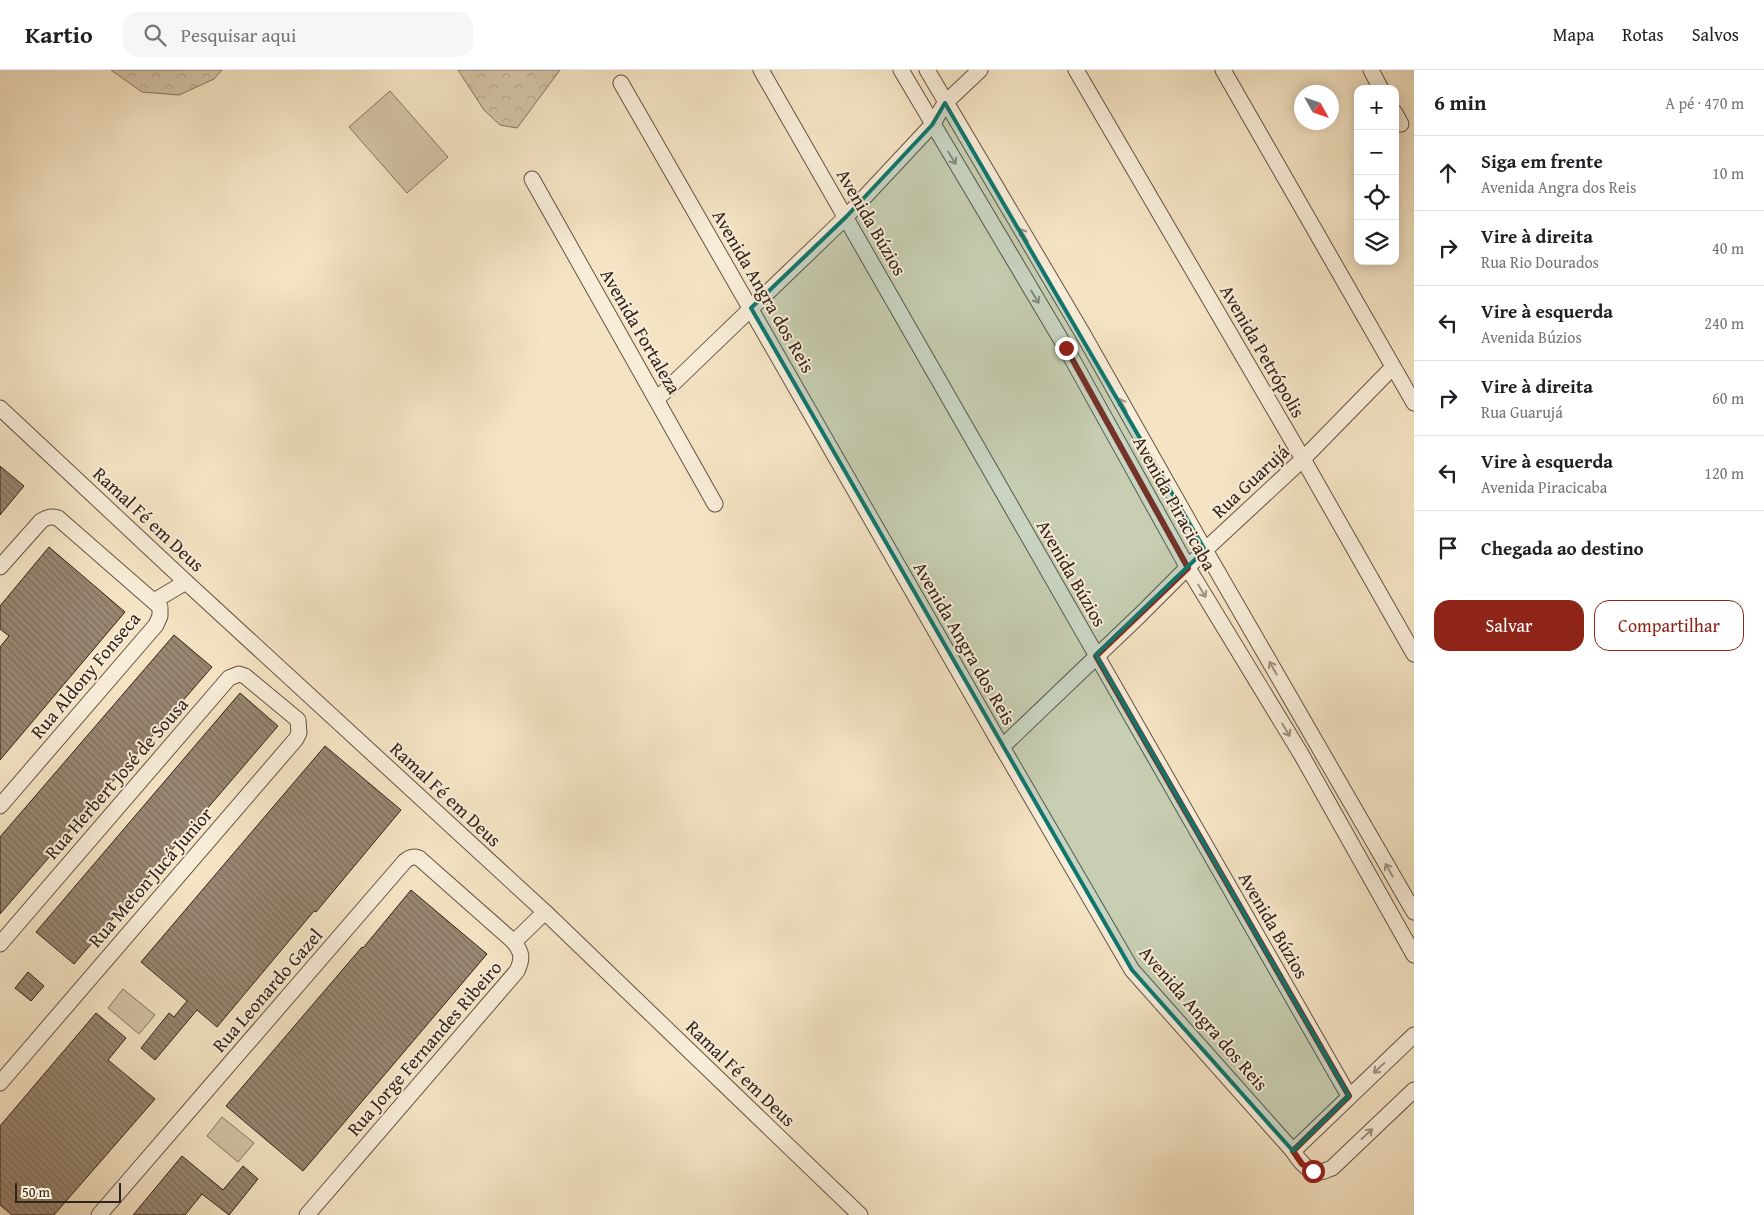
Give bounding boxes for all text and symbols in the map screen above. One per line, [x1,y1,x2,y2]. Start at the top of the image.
search box [123,12,473,57]
text: Kartio [25,17,93,52]
icon: search [141,21,169,49]
text: Pesquisar aqui [181,21,296,49]
text: Mapa [1553,21,1594,48]
text: Rotas [1622,21,1664,48]
text: Salvos [1692,21,1739,48]
north arrow [1294,85,1339,130]
map controls [1354,85,1399,265]
button: + [1354,85,1399,130]
text: 6 min [1434,87,1486,118]
text: A pé · 470 m [1665,91,1744,115]
button: − [1354,130,1399,175]
text: Siga em frente [1481,147,1603,175]
one-way arrow [947,150,957,164]
icon: ahead [1434,159,1462,187]
text: 10 m [1712,161,1744,185]
street label: Avenida Búzios [830,163,914,281]
button: locate [1354,175,1399,220]
text: Avenida Angra dos Reis [1481,175,1636,199]
street label: Avenida Angra dos Reis [706,204,822,378]
button: layers [1354,220,1399,265]
text: Vire à direita [1481,222,1593,250]
one-way arrow [1018,228,1028,242]
icon: right [1434,234,1462,262]
text: 40 m [1712,236,1744,260]
text: Rua Rio Dourados [1481,250,1599,274]
street label: Avenida Fortaleza [594,263,688,399]
street label: Avenida Petrópolis [1214,279,1312,423]
one-way arrow [1031,290,1041,304]
text: Vire à esquerda [1481,297,1613,325]
icon: left [1434,309,1462,337]
text: 240 m [1704,311,1744,335]
text: Avenida Búzios [1481,325,1582,349]
route end [1055,337,1078,360]
text: Vire à direita [1481,372,1593,400]
icon: right [1434,384,1462,412]
text: 60 m [1712,386,1744,410]
one-way arrow [1118,399,1128,413]
text: Rua Guarujá [1481,400,1563,424]
street label: Avenida Piracicaba [1126,431,1224,575]
street label: Rua Guarujá [1205,438,1295,524]
text: Vire à esquerda [1481,447,1613,475]
icon: left [1434,459,1462,487]
street label: Ramal Fé em Deus [87,460,211,578]
text: 120 m [1704,461,1744,485]
text: Avenida Piracicaba [1481,475,1607,499]
street label: Avenida Búzios [1030,514,1114,632]
icon: arrive [1434,534,1462,562]
text: Chegada ao destino [1481,534,1644,562]
street label: Avenida Angra dos Reis [907,556,1023,730]
one-way arrow [1197,583,1207,597]
button: Salvar [1434,600,1584,651]
button: Compartilhar [1594,600,1744,651]
street label: Rua Aldony Fonseca [23,605,147,745]
one-way arrow [1268,661,1278,676]
street label: Rua Herbert José de Sousa [38,691,194,865]
one-way arrow [1281,722,1291,736]
street label: Ramal Fé em Deus [384,735,508,853]
street label: Rua Meton Jucá Junior [81,801,219,953]
one-way arrow [1384,863,1394,877]
street label: Avenida Búzios [1232,866,1316,984]
street label: Rua Leonardo Gazel [205,922,329,1058]
street label: Avenida Angra dos Reis [1133,939,1275,1097]
street label: Rua Jorge Fernandes Ribeiro [340,954,508,1142]
street label: Ramal Fé em Deus [680,1013,802,1133]
one-way arrow [1372,1062,1385,1074]
one-way arrow [1361,1128,1374,1140]
route start [1302,1160,1325,1183]
scale bar [15,1180,121,1203]
text: 50 m [22,1182,50,1202]

